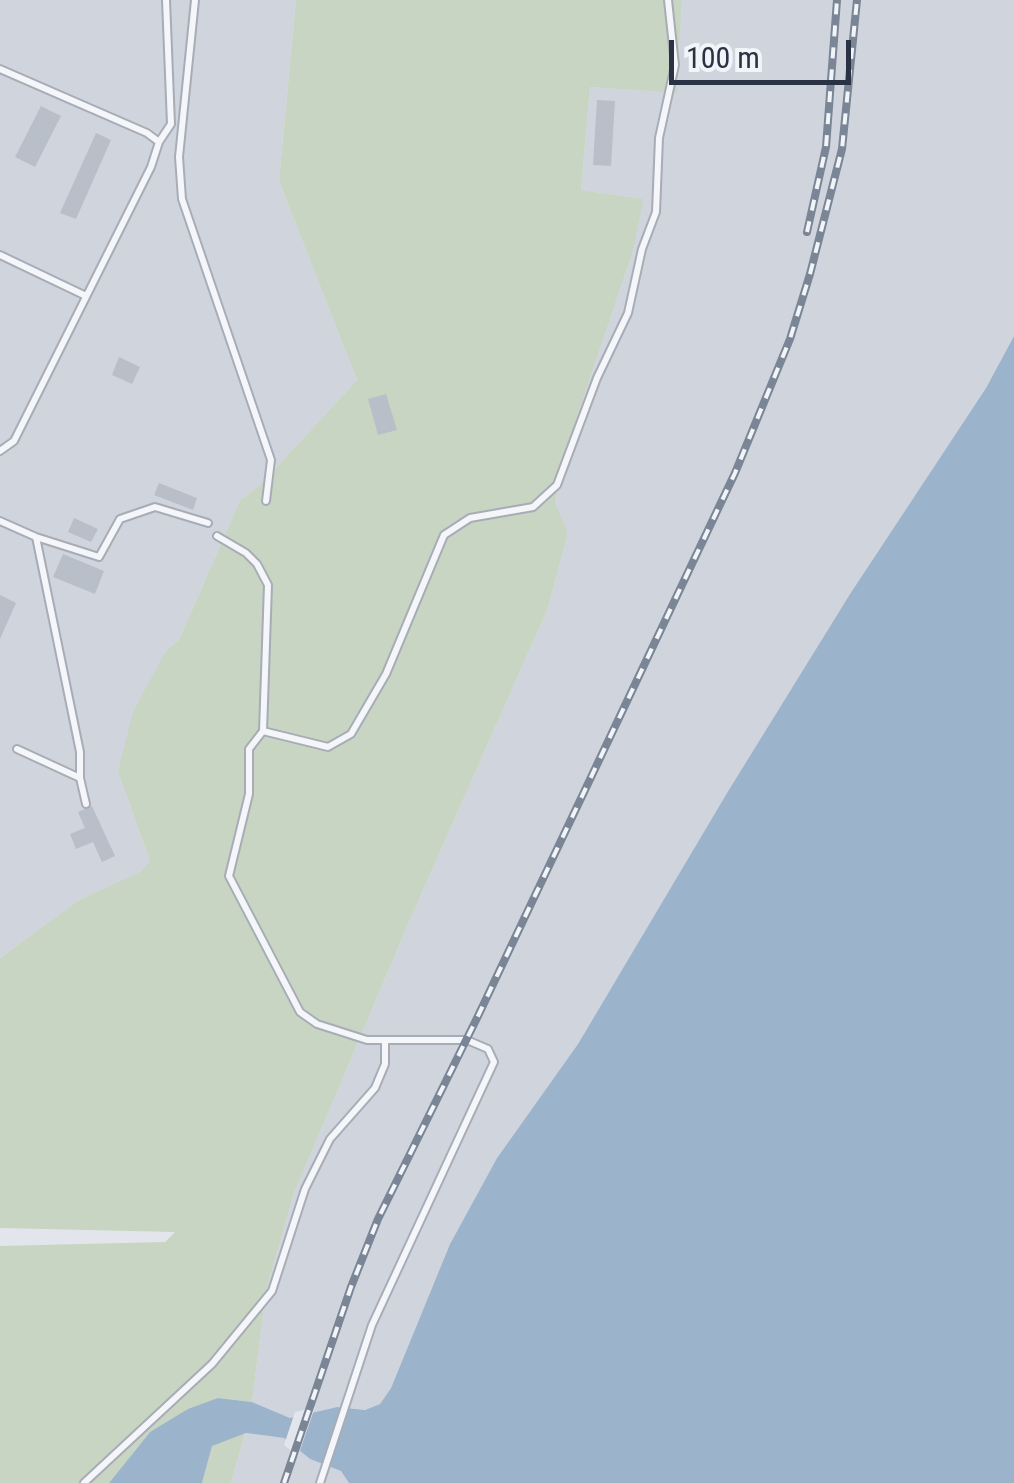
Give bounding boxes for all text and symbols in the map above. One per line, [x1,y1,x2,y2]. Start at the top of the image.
scale bar [674,20,856,82]
text: 100 m [686,40,760,75]

